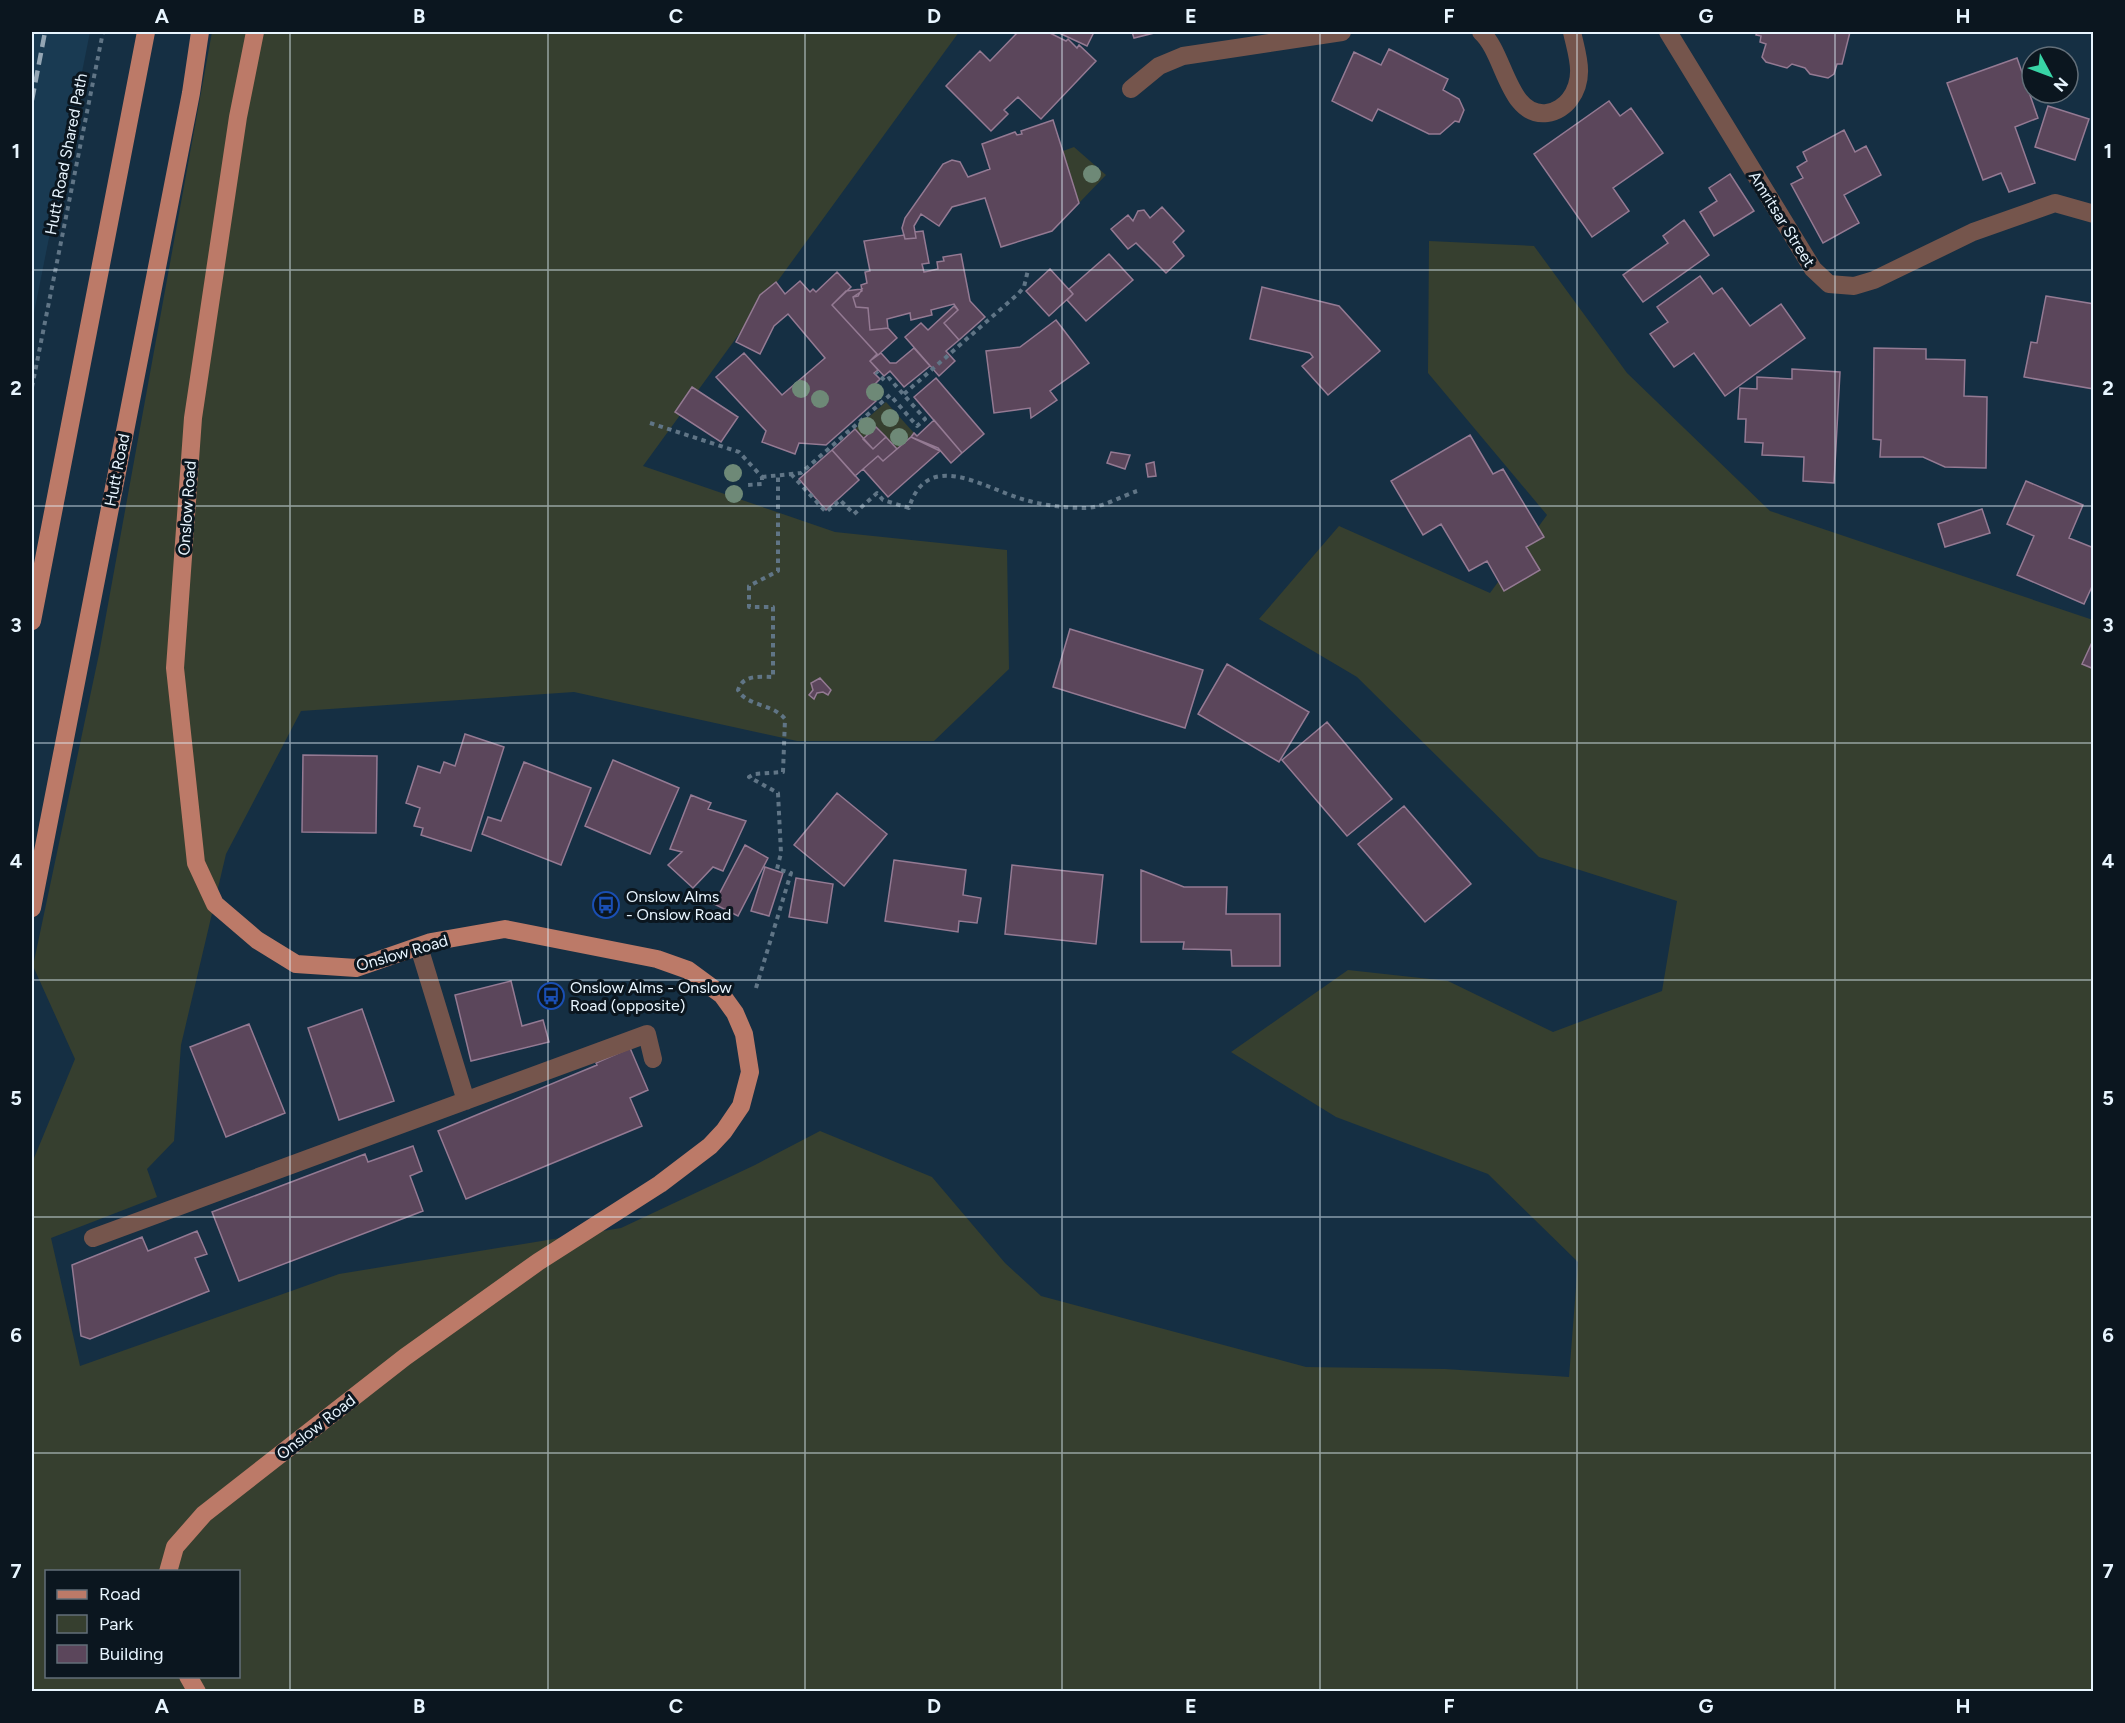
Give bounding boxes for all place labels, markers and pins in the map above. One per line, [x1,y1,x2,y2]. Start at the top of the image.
place label: Onslow Alms - Onslow Road [626,887,731,924]
bus stop icon: Onslow Alms - Onslow Road [591,890,621,920]
place label: Onslow Alms - Onslow Road (opposite) [570,978,732,1015]
bus stop icon: Onslow Alms - Onslow Road (opposite) [536,981,566,1011]

